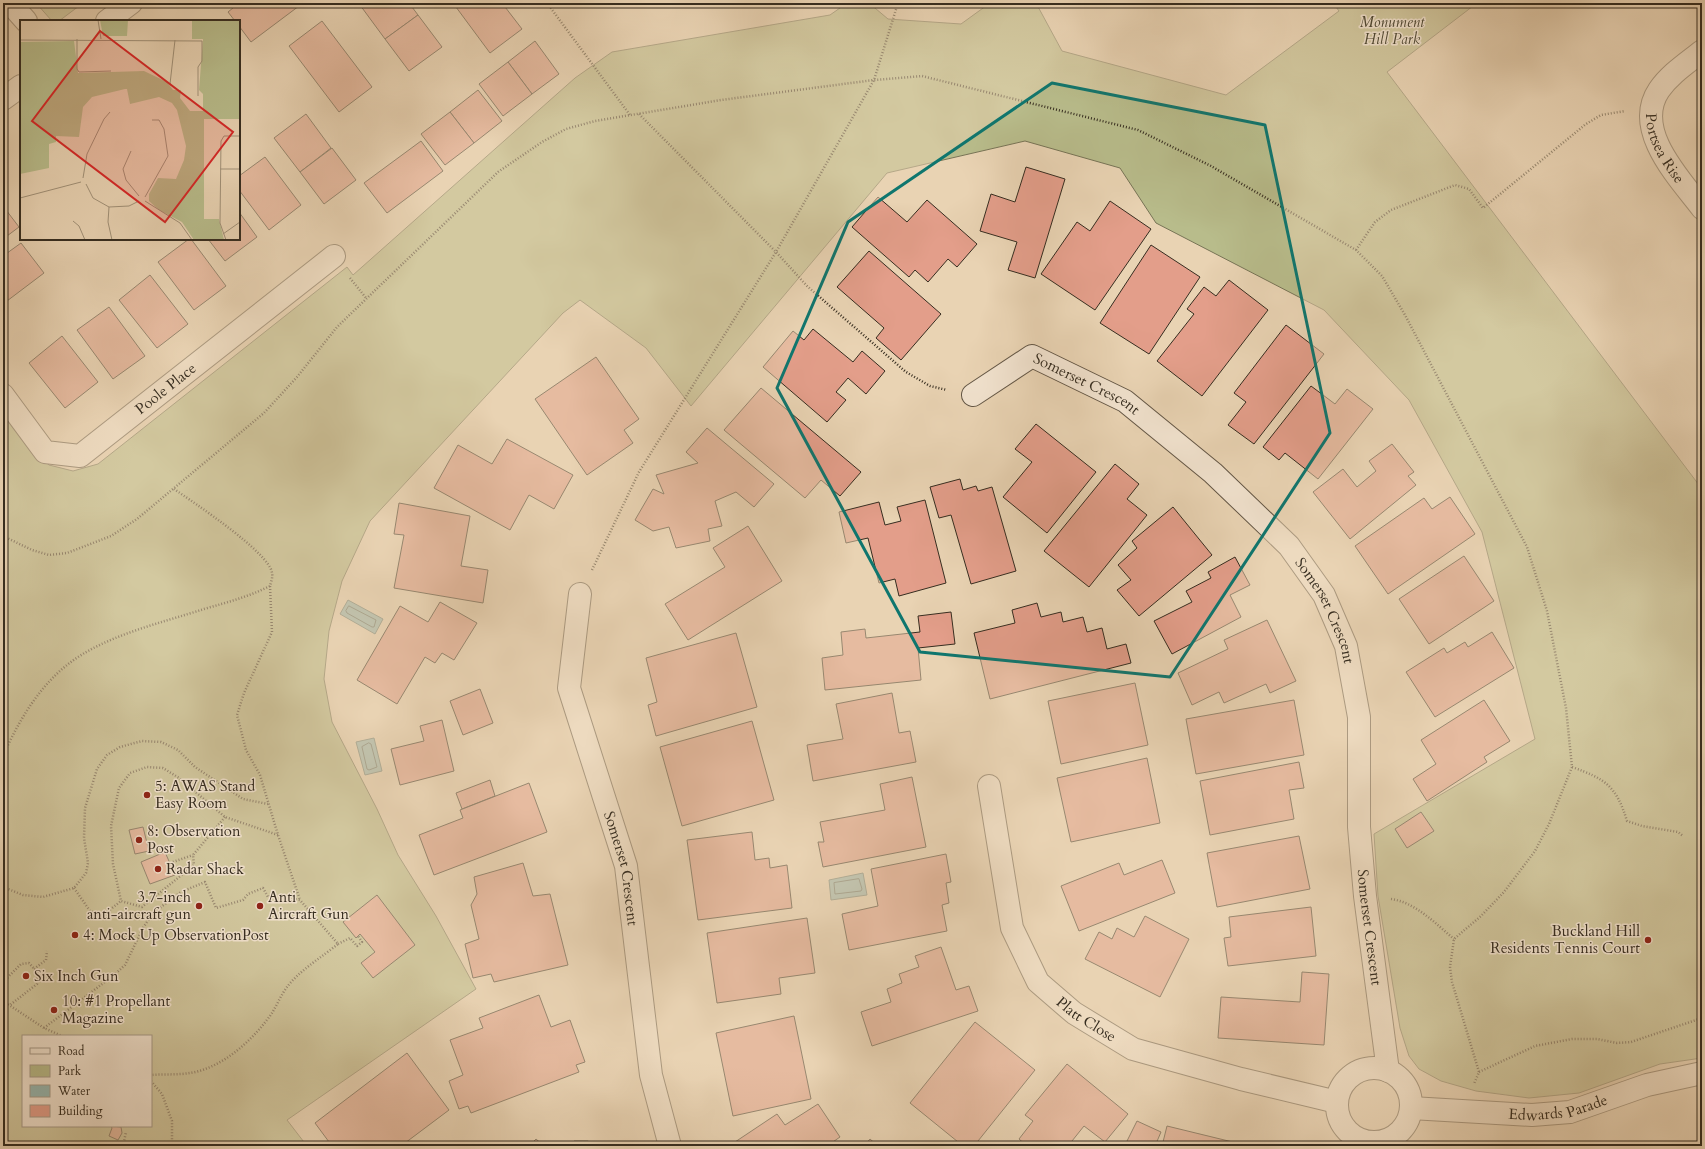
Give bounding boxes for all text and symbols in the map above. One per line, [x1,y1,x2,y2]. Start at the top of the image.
park label: Monument Hill Park [1360,12,1425,49]
inset map [20,20,240,240]
street label: Portsea Rise [1641,113,1689,188]
street label: Somerset Crescent [1030,348,1144,419]
street label: Poole Place [131,358,200,419]
street label: Somerset Crescent [1290,554,1359,665]
place label: 5: AWAS Stand Easy Room [155,776,255,813]
marker: 5: AWAS Stand Easy Room [142,790,152,800]
street label: Somerset Crescent [599,809,643,927]
place label: 8: Observation Post [147,821,241,858]
marker: 8: Observation Post [134,835,144,845]
place label: Radar Shack [166,859,244,879]
marker: Radar Shack [153,864,163,874]
street label: Somerset Crescent [1353,868,1387,987]
place label: 3.7-inch anti-aircraft gun [87,887,192,924]
place label: Anti Aircraft Gun [268,887,350,924]
marker: 3.7-inch anti-aircraft gun [194,901,204,911]
marker: Anti Aircraft Gun [255,901,265,911]
place label: Buckland Hill Residents Tennis Court [1490,921,1640,958]
place label: 4: Mock Up ObservationPost [83,925,269,945]
marker: 4: Mock Up ObservationPost [70,930,80,940]
marker: Buckland Hill Residents Tennis Court [1643,935,1653,945]
place label: Six Inch Gun [34,966,119,986]
marker: Six Inch Gun [21,971,31,981]
place label: 10: #1 Propellant Magazine [62,991,170,1028]
street label: Platt Close [1052,992,1120,1046]
marker: 10: #1 Propellant Magazine [49,1005,59,1015]
legend [22,1035,152,1127]
text: Road [58,1043,85,1059]
text: Park [58,1063,82,1079]
text: Water [57,1083,91,1099]
street label: Edwards Parade [1508,1090,1610,1125]
text: Building [58,1103,103,1119]

